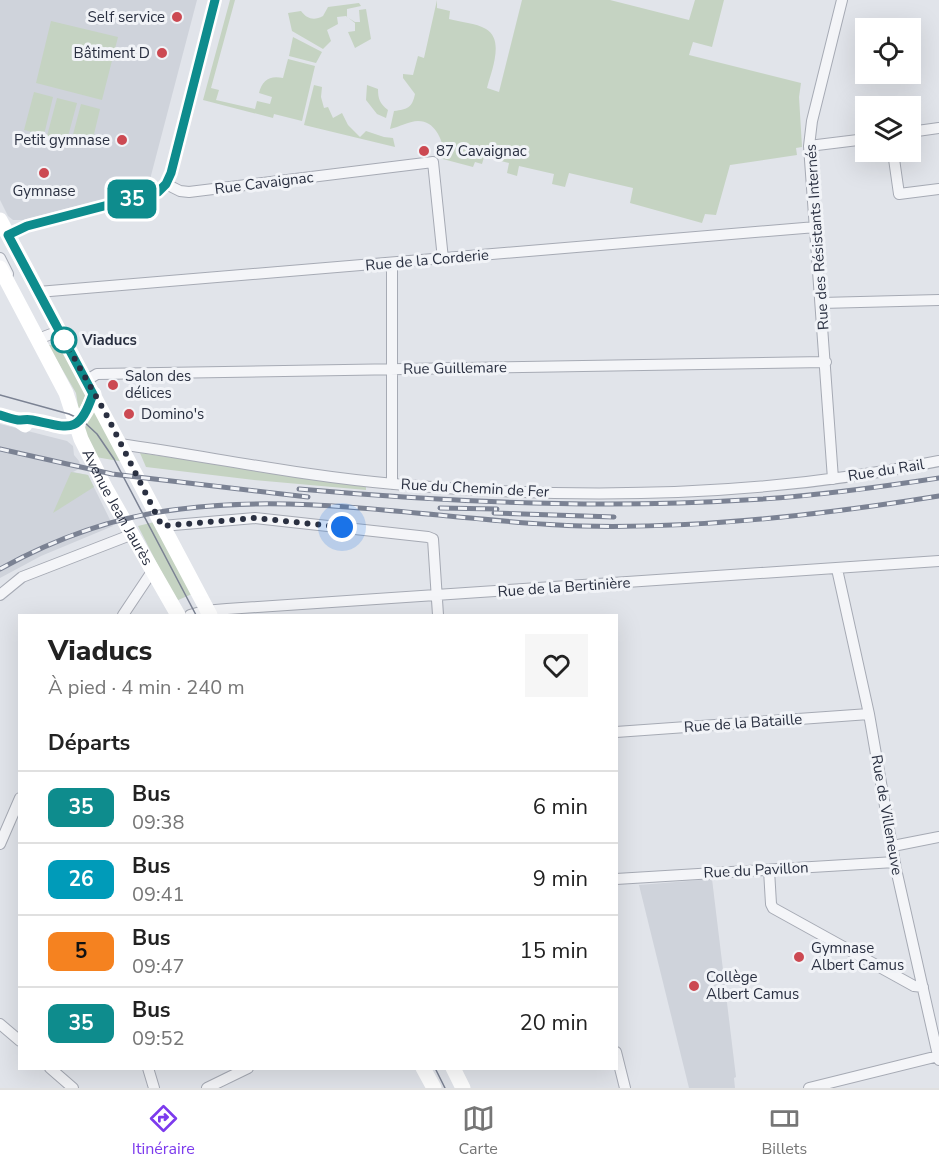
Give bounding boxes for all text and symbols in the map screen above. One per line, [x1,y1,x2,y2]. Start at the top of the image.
place label: Self service [88,7,165,27]
marker: Self service [170,10,184,24]
map controls [855,18,921,162]
button: locate [855,18,921,84]
place label: Bâtiment D [74,43,150,63]
marker: Bâtiment D [155,46,169,60]
button: layers [855,96,921,162]
place label: Petit gymnase [14,130,110,150]
marker: Petit gymnase [115,133,129,147]
place label: 87 Cavaignac [436,141,527,161]
street label: Rue des Résistants Internés [801,143,833,331]
marker: 87 Cavaignac [417,144,431,158]
marker: Gymnase [37,166,51,180]
street label: Rue Cavaignac [214,167,315,199]
line badge: 35 [105,180,159,218]
place label: Gymnase [12,181,76,201]
text: 35 [119,185,145,213]
street label: Rue de la Corderie [364,245,490,275]
marker: Viaducs [51,327,77,353]
place label: Viaducs [81,330,137,350]
street label: Rue Guillemare [403,357,507,379]
place label: Salon des délices [125,366,191,403]
marker: Salon des délices [106,378,120,392]
place label: Domino's [141,404,204,424]
marker: Domino's [122,407,136,421]
street label: Avenue Jean Jaurès [78,446,158,569]
street label: Rue du Rail [846,454,926,486]
street label: Rue du Chemin de Fer [400,474,550,502]
your location [327,512,357,542]
street label: Rue de la Bertinière [497,572,631,602]
text: Viaducs [48,632,152,670]
button: heart [525,634,588,697]
text: À pied · 4 min · 240 m [48,674,245,701]
street label: Rue de la Bataille [683,709,803,737]
text: Départs [48,728,130,758]
street label: Rue de Villeneuve [867,753,907,877]
text: Bus [132,779,171,809]
text: 6 min [533,792,588,822]
text: 35 [68,793,94,821]
text: 09:38 [132,809,185,836]
text: Bus [132,851,171,881]
street label: Rue du Pavillon [703,857,809,883]
text: 9 min [533,864,588,894]
text: 26 [68,865,94,893]
text: 09:41 [132,881,185,908]
text: Bus [132,923,171,953]
text: 15 min [520,936,588,966]
text: 5 [75,937,87,965]
place label: Gymnase Albert Camus [811,938,904,975]
marker: Gymnase Albert Camus [792,950,806,964]
text: 09:47 [132,953,185,980]
place label: Collège Albert Camus [706,967,799,1004]
marker: Collège Albert Camus [687,979,701,993]
text: Bus [132,995,171,1025]
text: 20 min [520,1008,588,1038]
text: 35 [68,1009,94,1037]
text: 09:52 [132,1025,185,1052]
tab: Itinéraire [132,1102,195,1160]
tab: Carte [459,1102,498,1160]
tab: Billets [761,1102,807,1160]

